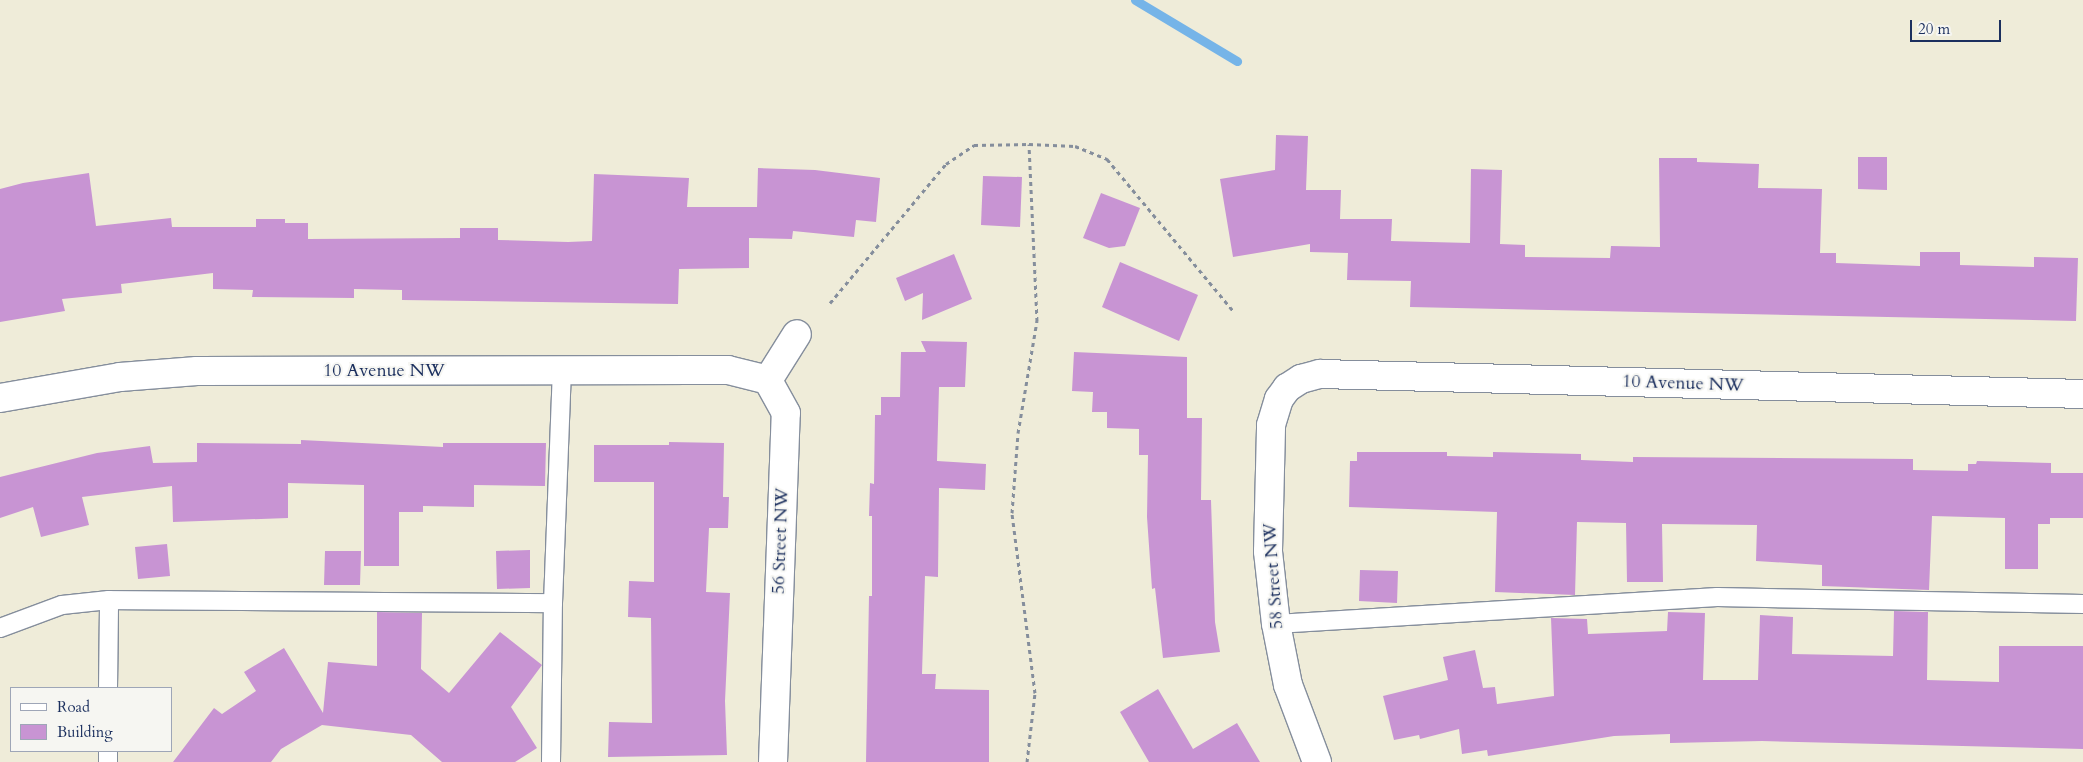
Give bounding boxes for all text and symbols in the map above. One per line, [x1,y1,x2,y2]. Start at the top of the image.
scale bar [1913,10,2004,42]
text: 20 m [1918,19,1950,39]
street label: 10 Avenue NW [323,360,445,382]
street label: 10 Avenue NW [1622,371,1744,397]
street label: 56 Street NW [768,487,794,595]
street label: 58 Street NW [1260,522,1288,630]
legend [10,687,172,752]
text: Road [57,697,90,717]
text: Building [57,722,113,742]

